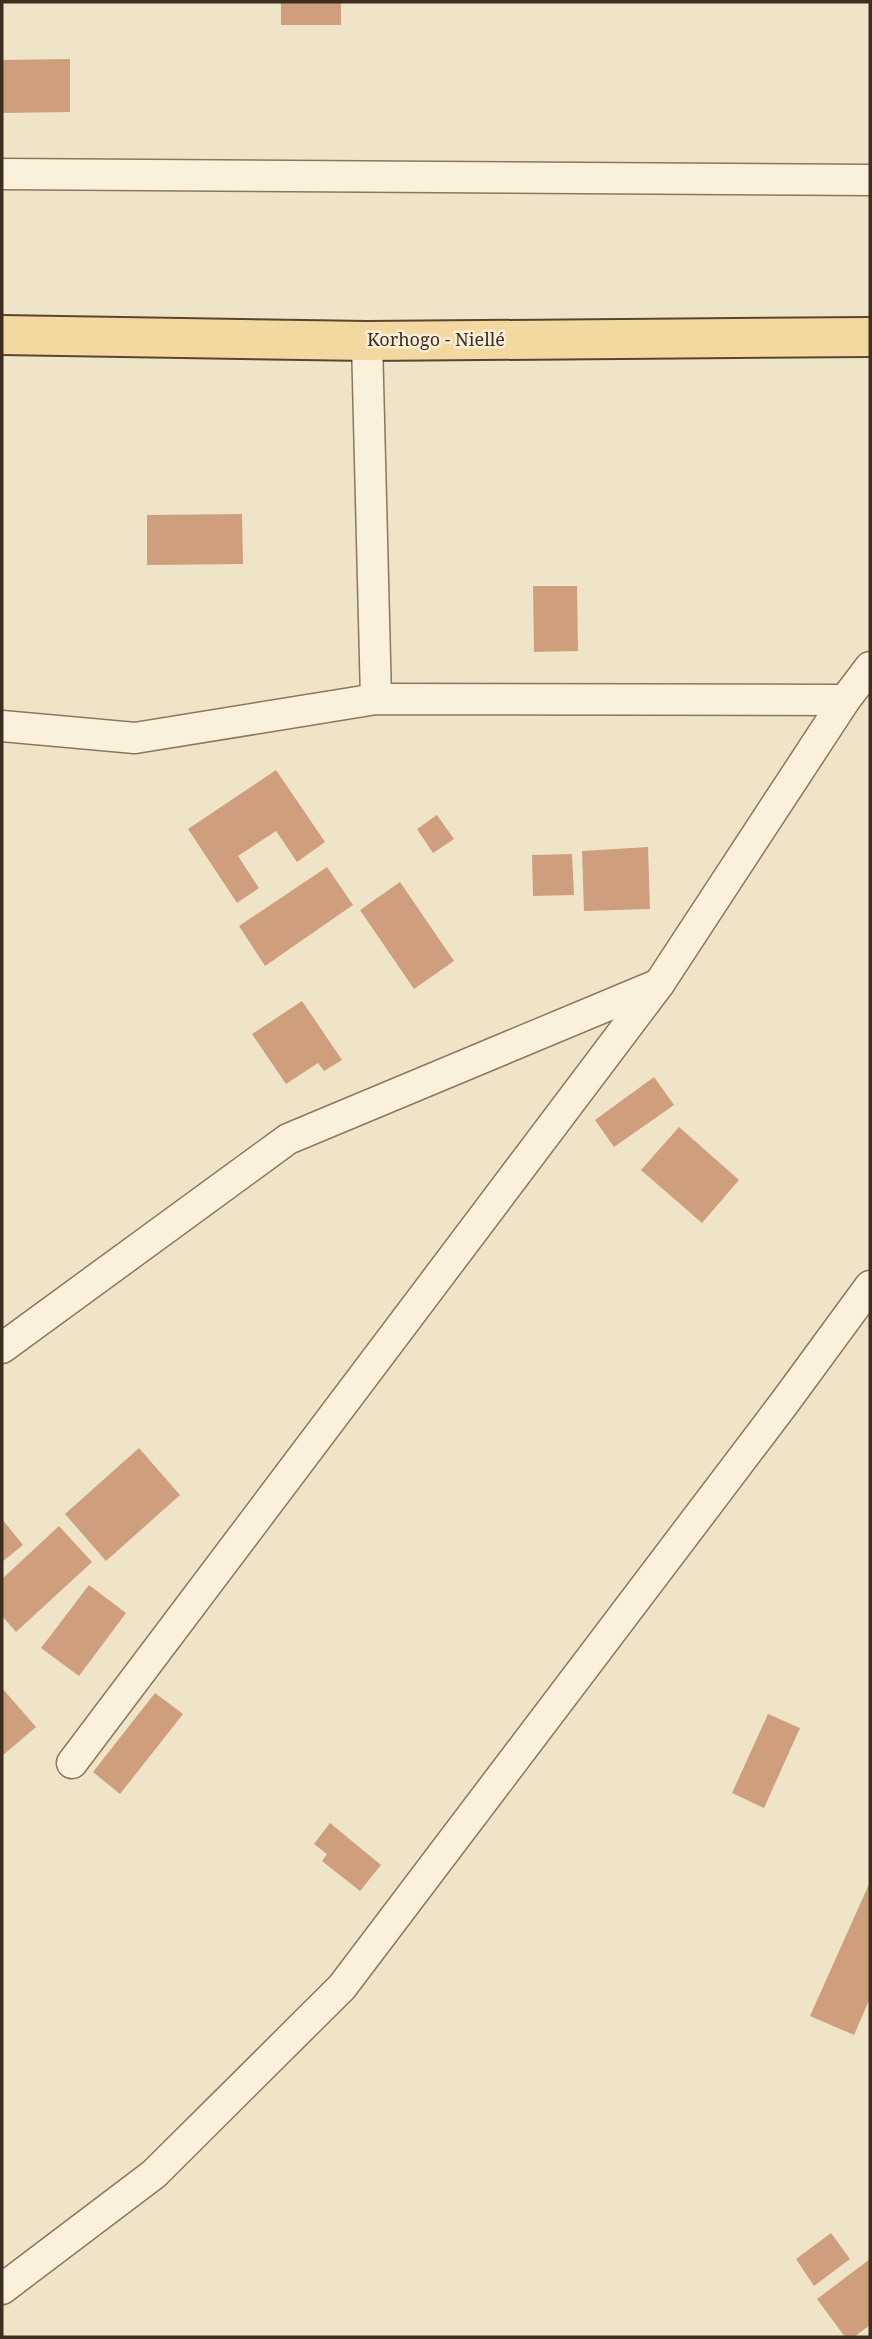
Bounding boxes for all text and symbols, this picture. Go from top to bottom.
street label: Korhogo - Niellé [367,327,505,351]

